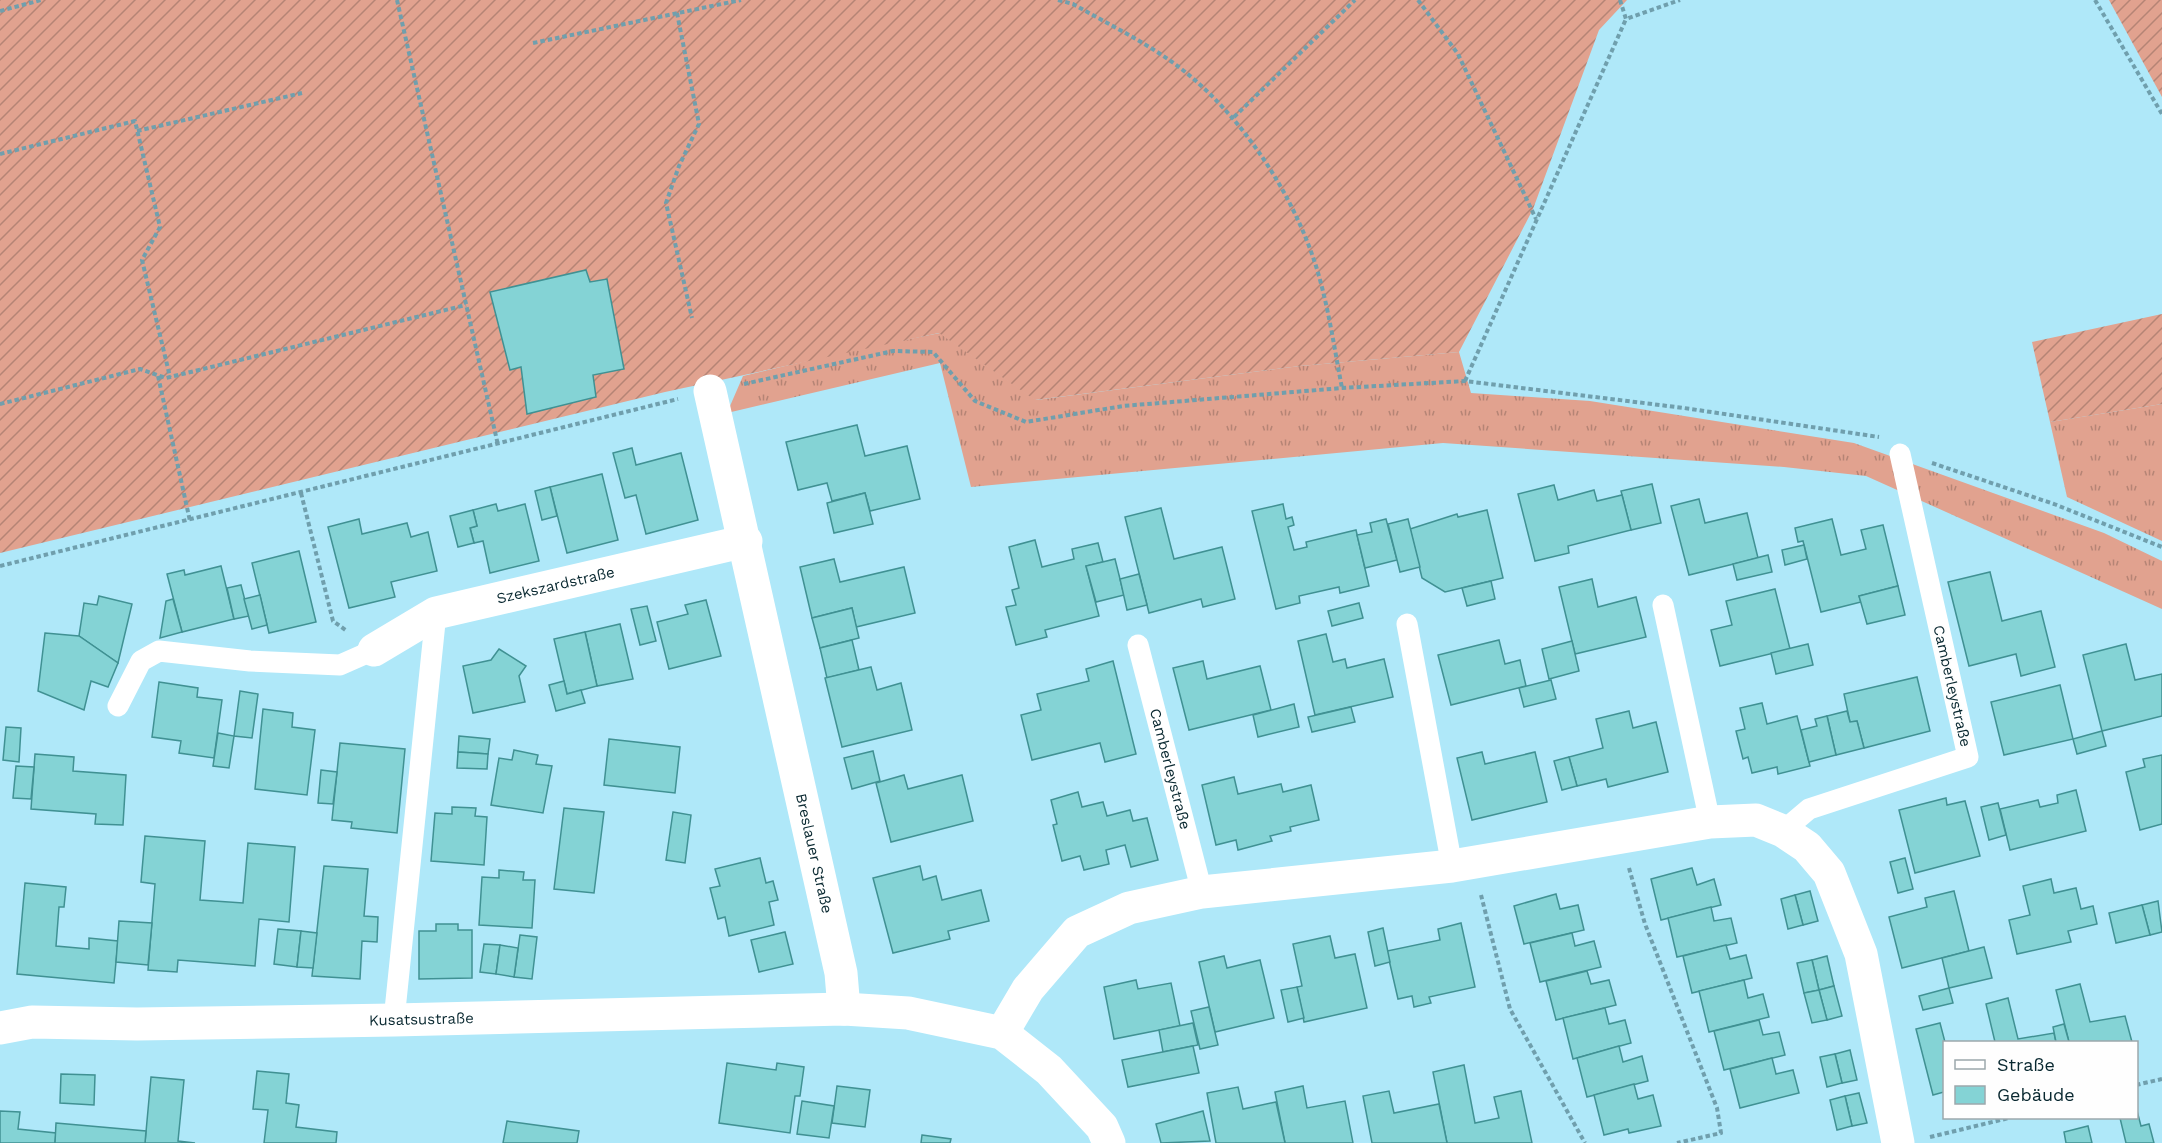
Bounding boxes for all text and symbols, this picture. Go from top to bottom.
street label: Szekszardstraße [495,563,616,608]
street label: Camberleystraße [1929,623,1975,749]
street label: Camberleystraße [1146,707,1194,831]
street label: Breslauer Straße [792,792,836,915]
street label: Kusatsustraße [369,1009,474,1029]
legend [1943,1041,2138,1119]
text: Straße [1997,1054,2055,1075]
text: Gebäude [1997,1084,2075,1105]

